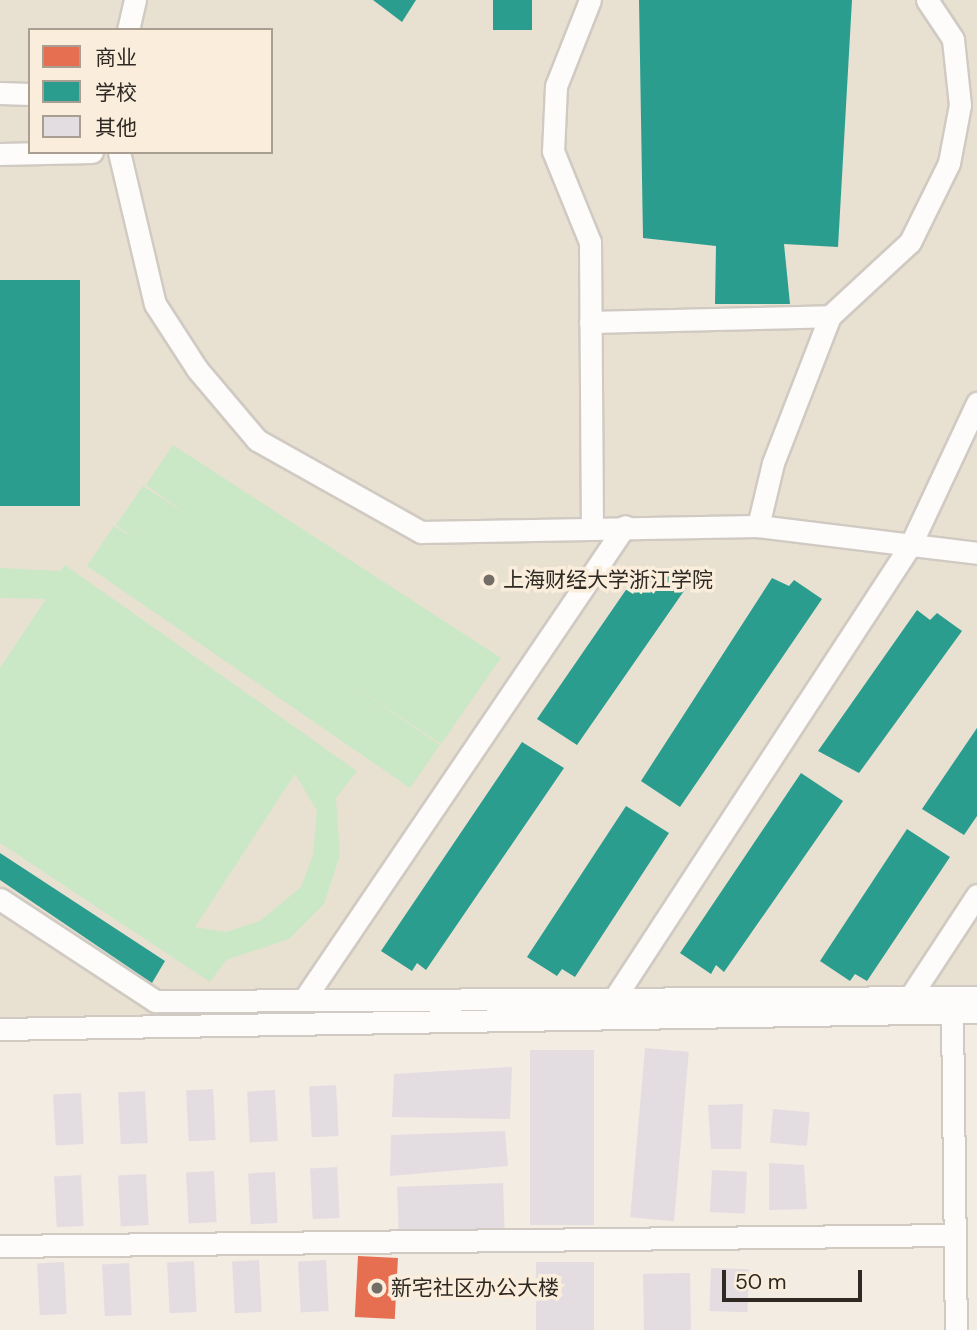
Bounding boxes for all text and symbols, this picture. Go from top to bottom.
legend [28,28,273,154]
text: 商业 [95,44,137,72]
text: 学校 [95,79,137,107]
text: 其他 [95,114,137,142]
place label: 上海财经大学浙江学院 [503,567,713,593]
marker: 上海财经大学浙江学院 [481,572,497,588]
scale bar [725,1256,865,1300]
text: 50 m [735,1268,786,1296]
place label: 新宅社区办公大楼 [391,1275,559,1301]
marker: 新宅社区办公大楼 [369,1280,385,1296]

